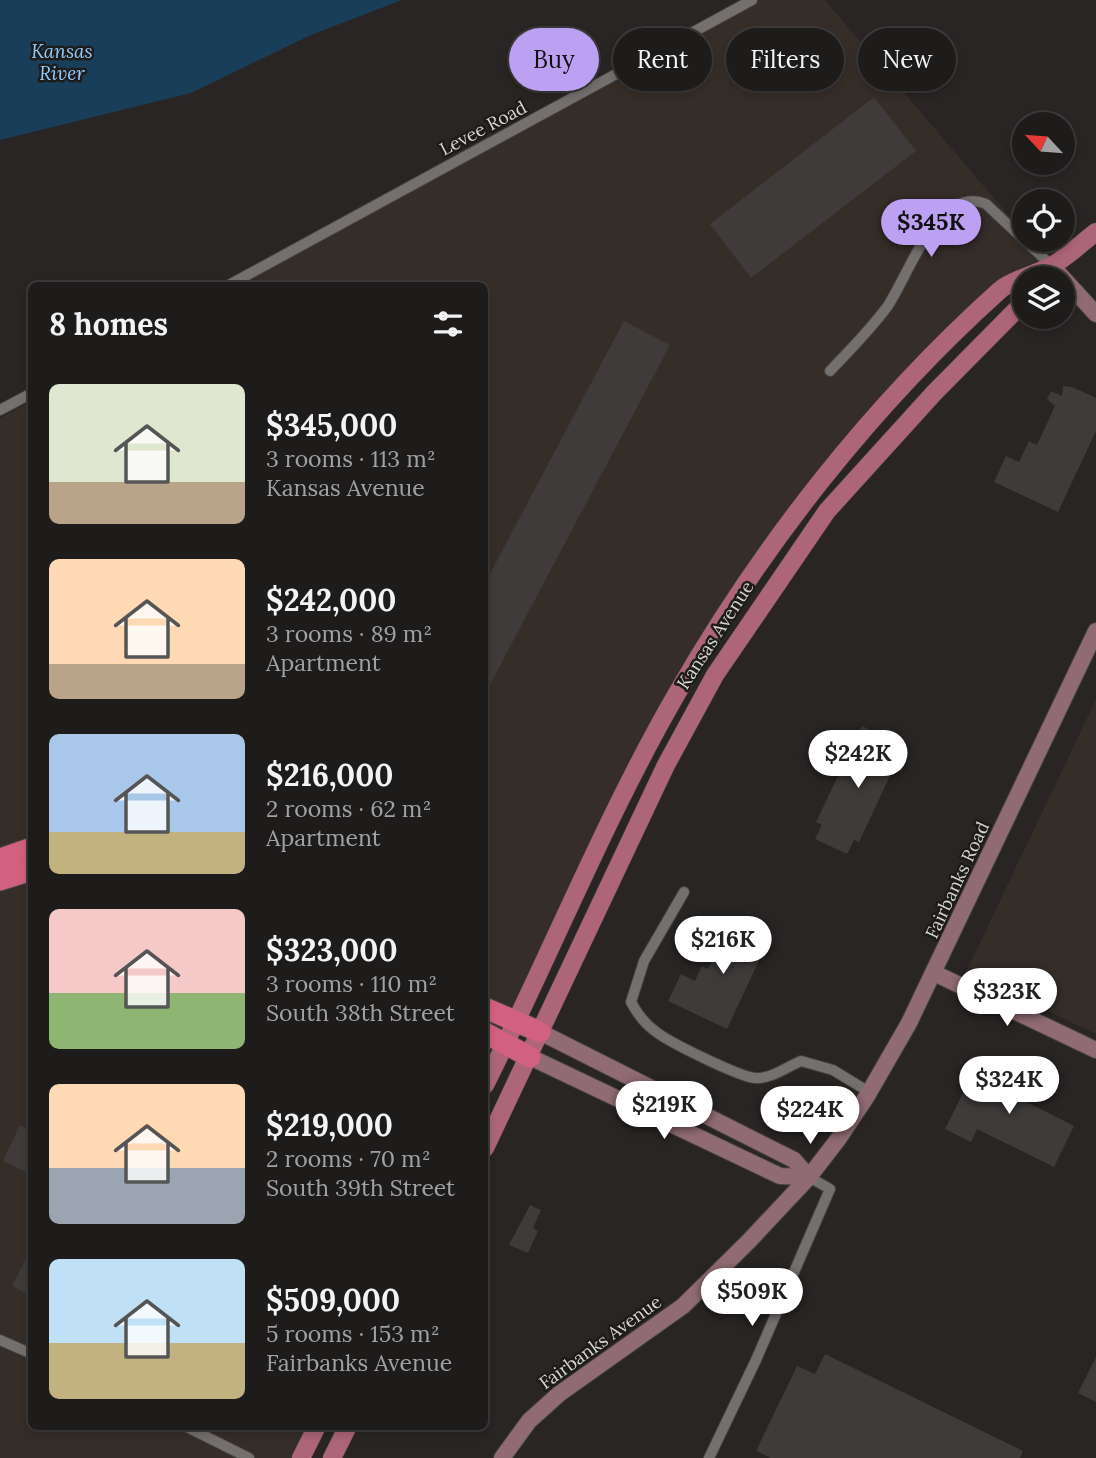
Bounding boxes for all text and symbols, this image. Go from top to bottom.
chip: Buy [509,28,599,91]
chip: Rent [613,28,712,91]
chip: Filters [726,28,844,91]
chip: New [858,28,956,91]
water label: Kansas River [31,39,93,85]
street label: Levee Road [436,95,531,160]
north arrow [1012,112,1074,175]
map controls [1012,112,1075,329]
button: locate [1012,189,1075,252]
pin: $345K [882,200,980,259]
text: $345K [897,207,965,236]
button: layers [1012,266,1075,329]
text: 8 homes [49,305,168,343]
icon: filters [429,305,467,343]
text: $345,000 [266,406,397,444]
icon: home [105,412,189,496]
text: 3 rooms · 113 m² [266,444,436,473]
text: Kansas Avenue [266,473,425,502]
street label: Kansas Avenue [672,576,759,693]
text: $242,000 [266,581,396,619]
icon: home [105,587,189,671]
text: 3 rooms · 89 m² [266,619,432,648]
text: Apartment [266,648,381,677]
pin: $242K [809,730,907,790]
text: $242K [825,738,892,767]
text: $216,000 [266,756,393,794]
icon: home [105,762,189,846]
text: 2 rooms · 62 m² [266,794,431,823]
street label: Fairbanks Road [920,818,994,942]
text: Apartment [266,823,381,852]
pin: $216K [674,916,772,976]
text: $216K [691,924,755,953]
text: $323,000 [266,931,398,969]
icon: home [105,937,189,1021]
pin: $323K [958,968,1056,1028]
text: 3 rooms · 110 m² [266,969,437,998]
text: $323K [973,976,1041,1005]
text: South 38th Street [266,998,455,1027]
pin: $324K [960,1056,1058,1116]
text: $324K [975,1064,1043,1093]
pin: $219K [615,1082,713,1141]
pin: $224K [761,1086,859,1146]
text: $219K [632,1089,696,1118]
text: $224K [777,1094,844,1123]
text: $219,000 [266,1106,393,1144]
icon: home [105,1112,189,1196]
text: 2 rooms · 70 m² [266,1144,431,1173]
text: South 39th Street [266,1173,455,1202]
pin: $509K [703,1268,801,1328]
text: $509K [717,1276,787,1305]
text: $509,000 [266,1281,400,1319]
icon: home [105,1287,189,1371]
street label: Fairbanks Avenue [534,1290,666,1394]
text: 5 rooms · 153 m² [266,1319,440,1348]
text: Fairbanks Avenue [266,1348,452,1377]

